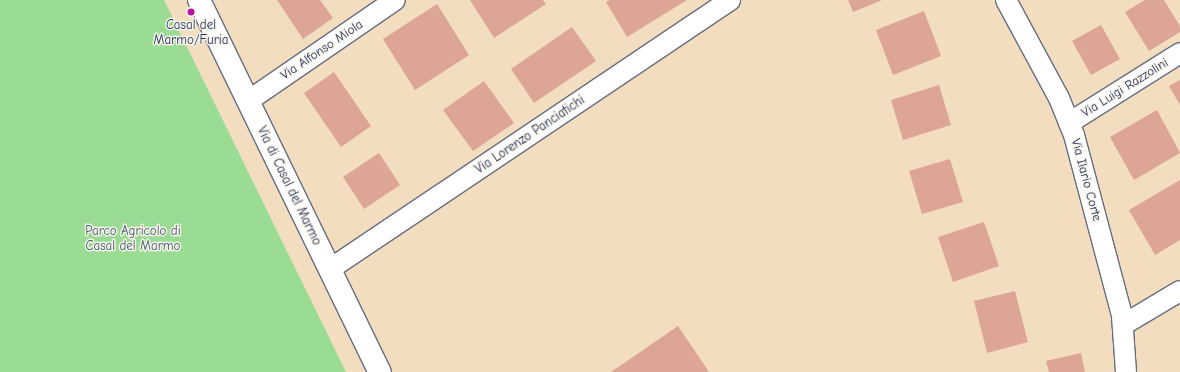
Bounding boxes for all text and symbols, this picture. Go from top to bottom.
marker: Casal del Marmo/Furia [186,7,196,17]
street label: Via Alfonso Miola [278,17,366,83]
place label: Casal del Marmo/Furia [153,18,229,49]
street label: Via Luigi Razzolini [1079,55,1171,121]
street label: Via Lorenzo Panciatichi [472,93,588,177]
street label: Via di Casal del Marmo [253,124,325,248]
street label: Via Ilario Corte [1067,137,1105,223]
park label: Parco Agricolo di Casal del Marmo [85,224,181,255]

